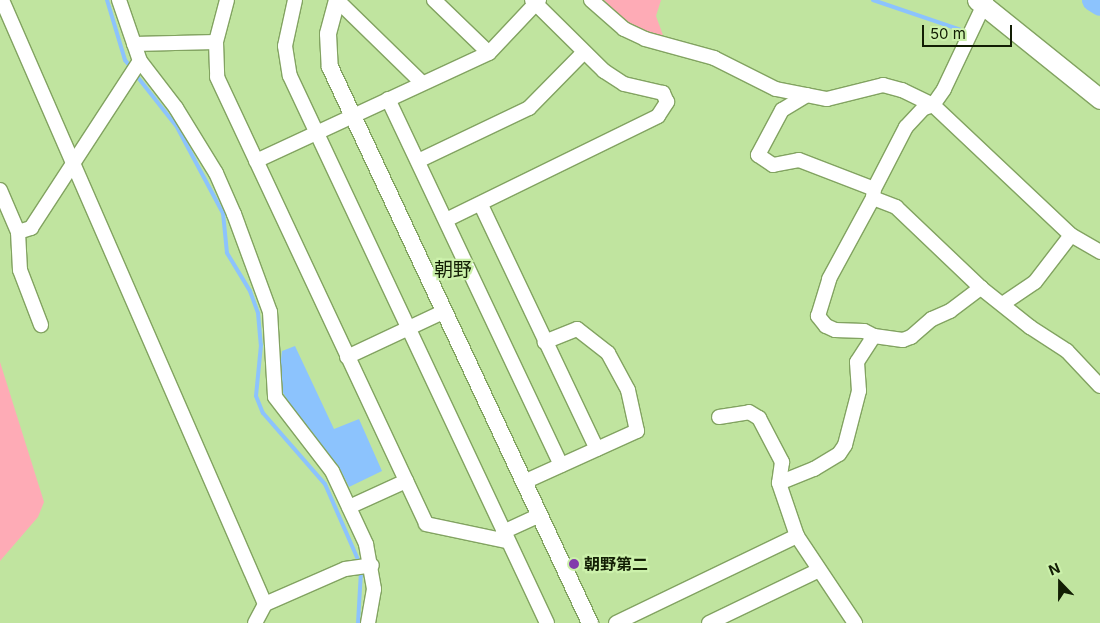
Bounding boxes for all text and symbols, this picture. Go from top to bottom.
scale bar [925,15,1015,47]
text: 50 m [930,24,966,43]
district label: 朝野 [434,259,472,281]
place label: 朝野第二 [584,554,648,574]
marker: 朝野第二 [568,558,580,570]
north arrow [1035,558,1085,608]
text: N [1046,559,1062,579]

